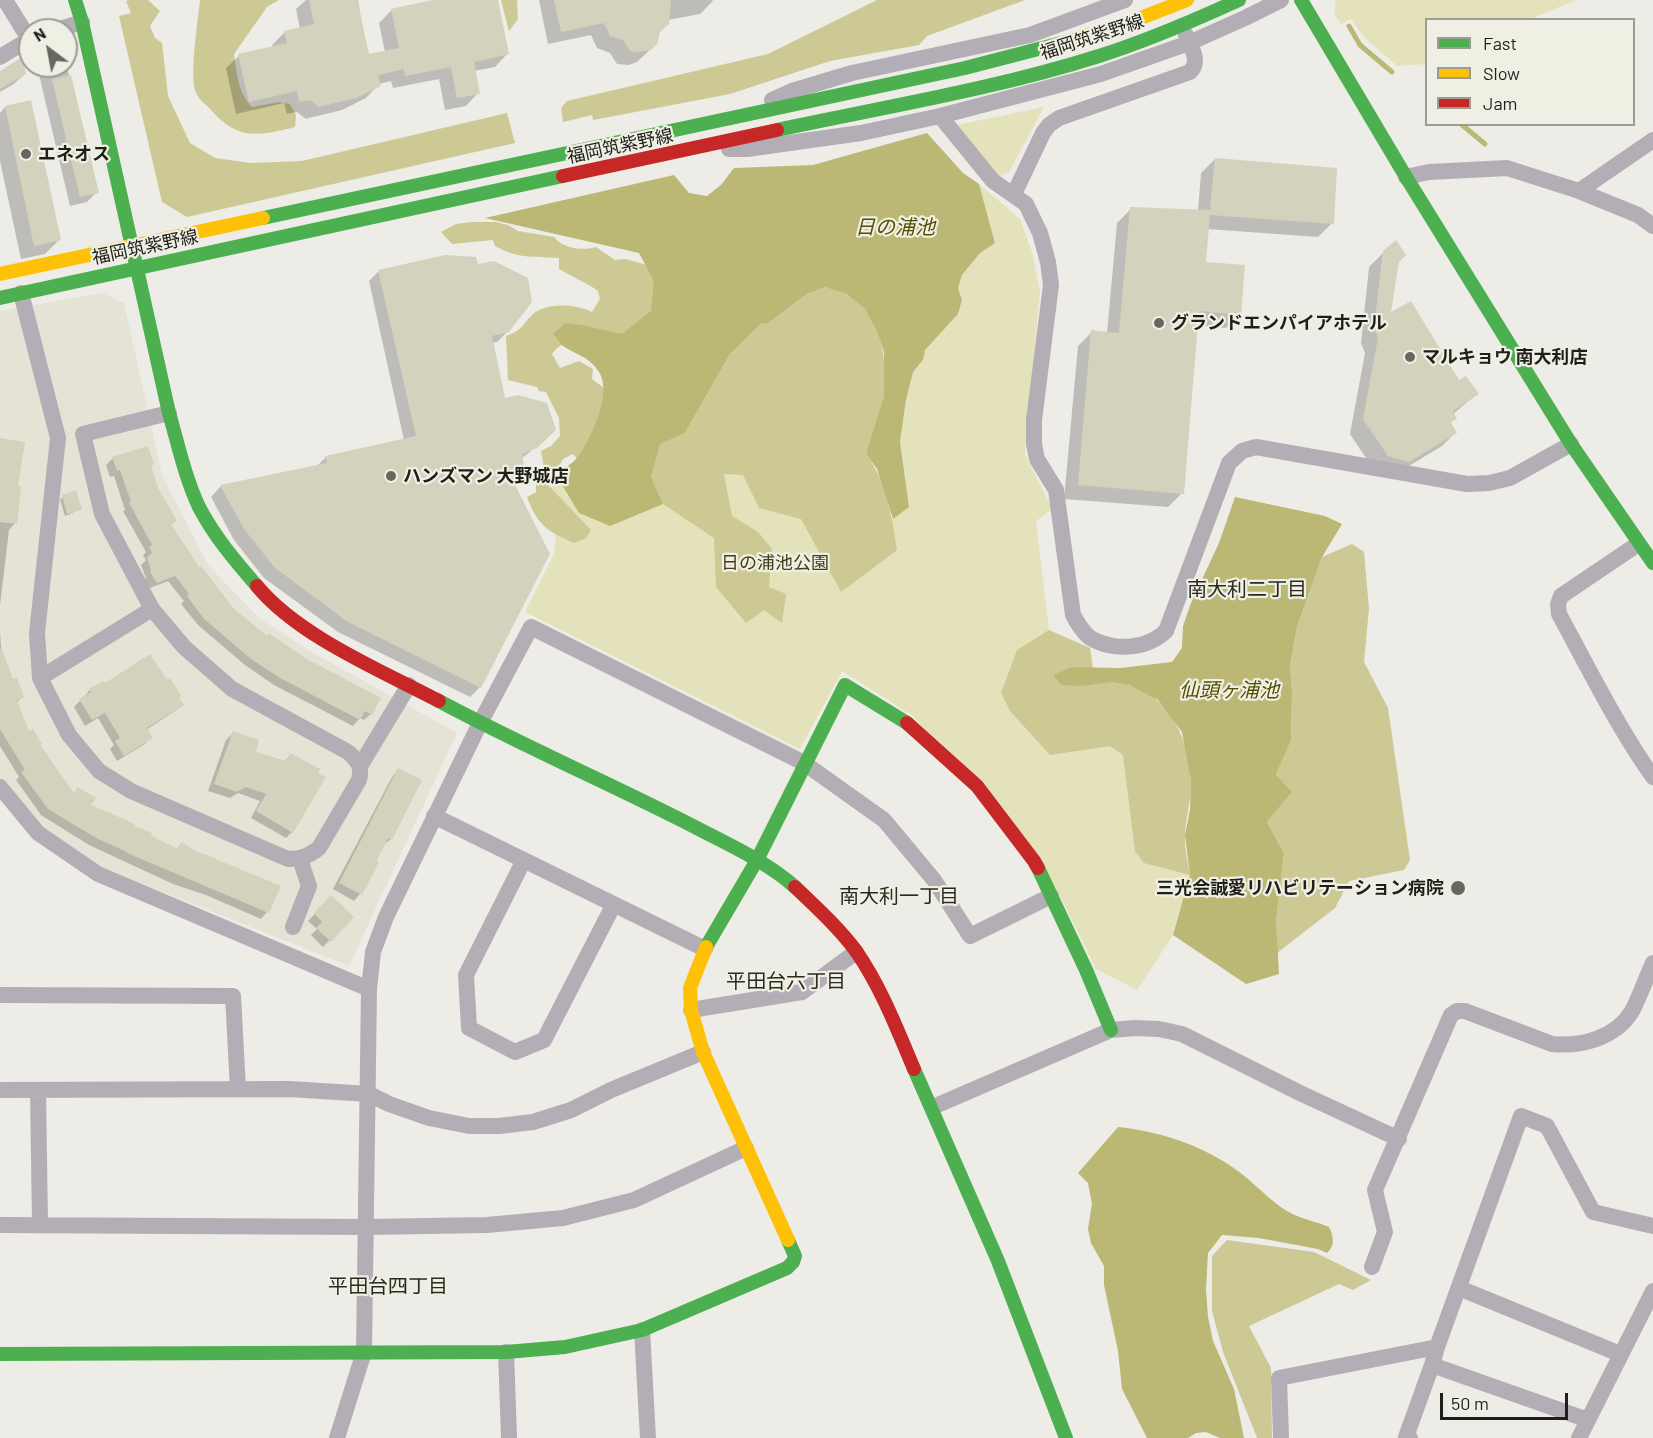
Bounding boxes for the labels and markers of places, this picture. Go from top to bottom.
place label: エネオス [38,143,110,165]
marker: エネオス [19,147,33,161]
place label: グランドエンパイアホテル [1171,312,1387,334]
marker: グランドエンパイアホテル [1152,316,1166,330]
place label: マルキョウ 南大利店 [1422,346,1588,368]
marker: マルキョウ 南大利店 [1403,350,1417,364]
place label: ハンズマン 大野城店 [403,465,569,487]
marker: ハンズマン 大野城店 [384,469,398,483]
place label: 三光会誠愛リハビリテーション病院 [1156,877,1444,899]
marker: 三光会誠愛リハビリテーション病院 [1449,879,1467,897]

